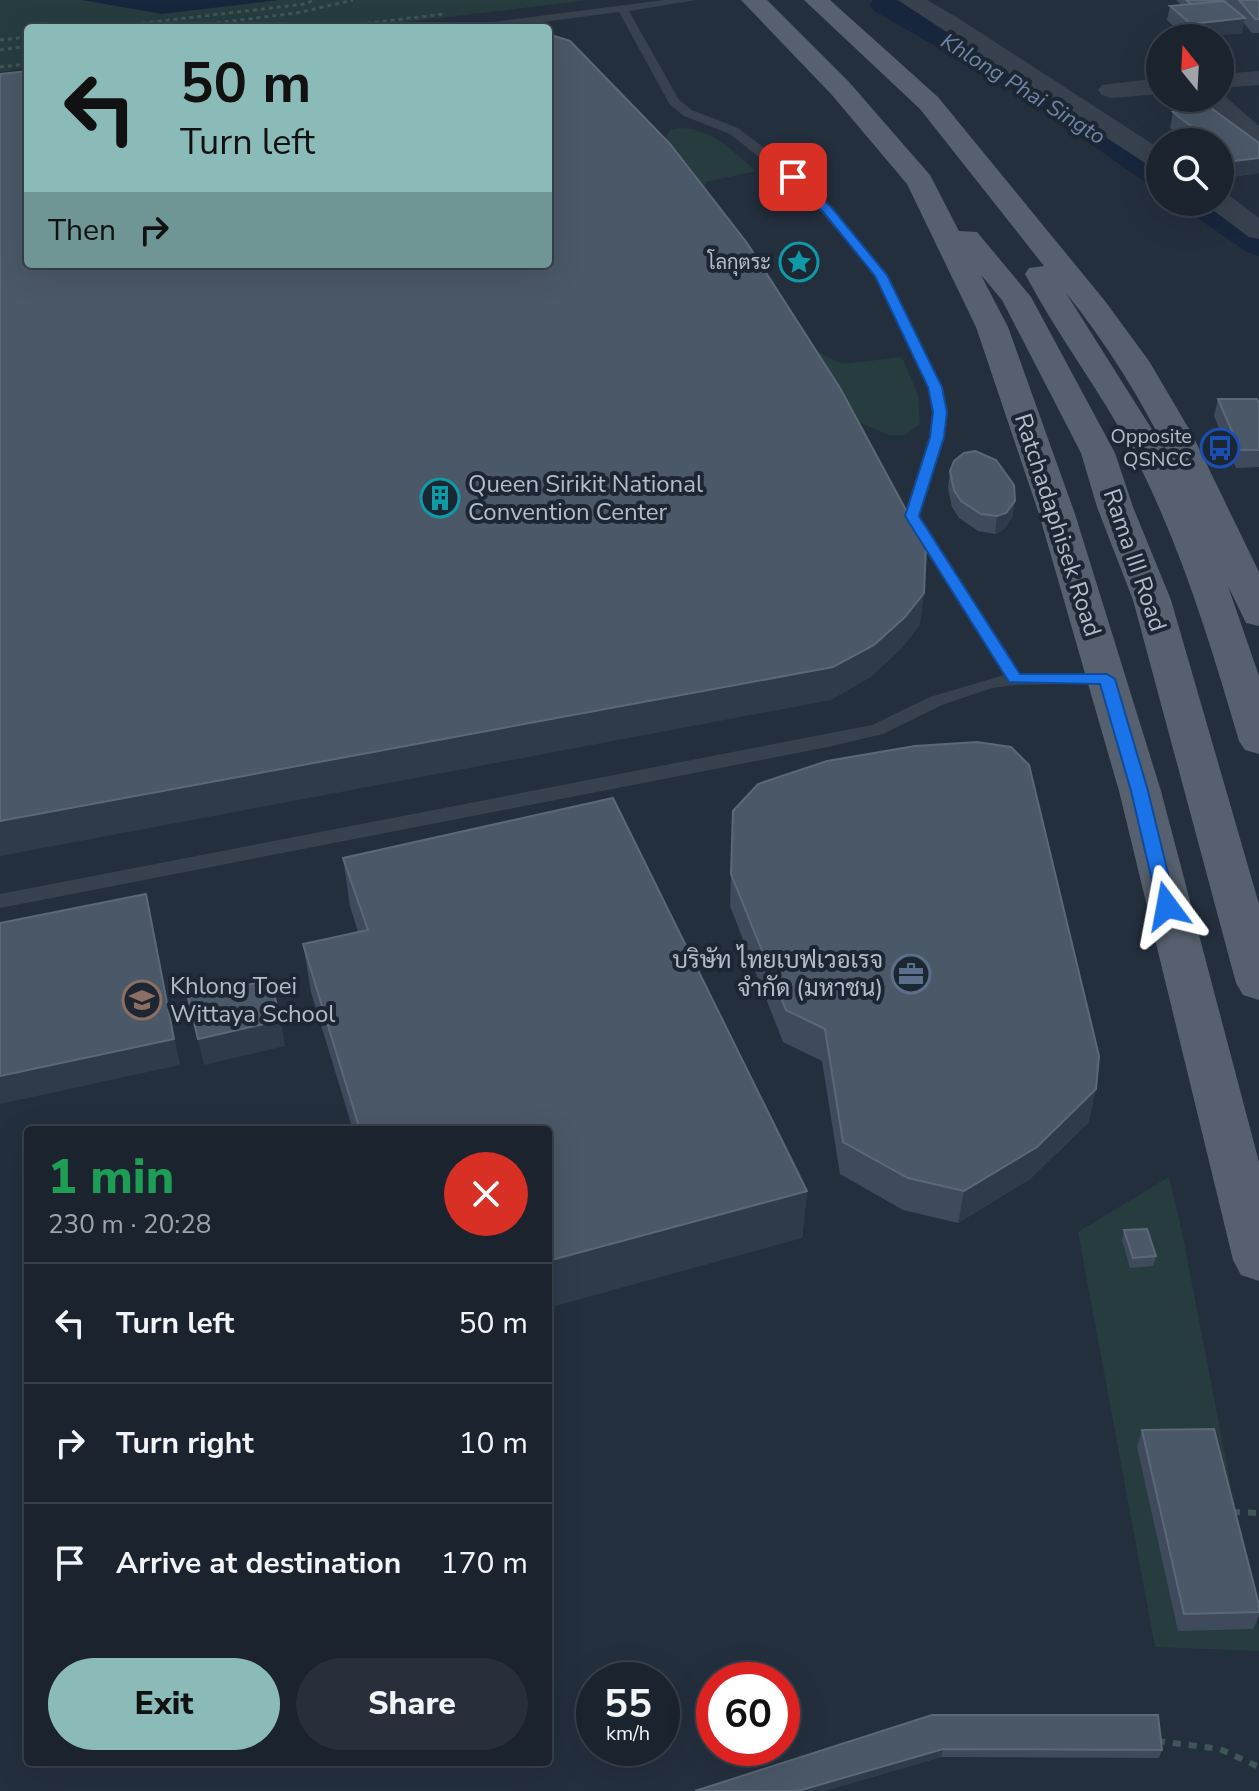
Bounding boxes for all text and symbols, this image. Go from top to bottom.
north arrow [1146,24,1234,112]
map controls [1146,24,1234,216]
water label: Khlong Phai Singto [935,26,1111,152]
text: 50 m [180,45,311,122]
icon: left [48,56,152,160]
text: Turn left [180,118,315,167]
button: search [1146,128,1234,216]
pin [759,143,827,211]
icon: arrive [771,155,815,199]
icon: right [132,208,176,252]
text: Then [48,210,116,251]
place icon: โลกุตระ [778,241,820,283]
place label: โลกุตระ [707,249,771,276]
street label: Ratchadaphisek Road [1007,409,1109,641]
place label: Opposite QSNCC [1110,423,1192,473]
bus stop icon: Opposite QSNCC [1199,427,1241,469]
place label: Queen Sirikit National Convention Center [468,468,703,528]
building icon: Queen Sirikit National Convention Center [419,477,461,519]
street label: Rama III Road [1096,485,1174,635]
position arrow [1125,864,1209,948]
place label: บริษัท ไทยเบฟเวอเรจ จำกัด (มหาชน) [672,944,883,1004]
office icon: บริษัท ไทยเบฟเวอเรจ จำกัด (มหาชน) [890,953,932,995]
place label: Khlong Toei Wittaya School [170,970,335,1030]
school or university icon: Khlong Toei Wittaya School [121,979,163,1021]
text: 1 min [48,1144,174,1210]
button: close [444,1152,528,1236]
text: 230 m · 20:28 [48,1207,211,1242]
icon: left [48,1301,92,1345]
text: Turn left [116,1303,234,1344]
text: 50 m [459,1303,528,1344]
icon: right [48,1421,92,1465]
text: Turn right [116,1423,254,1464]
text: 10 m [459,1423,528,1464]
icon: arrive [48,1541,92,1585]
text: Arrive at destination [116,1543,401,1584]
text: 170 m [441,1543,528,1584]
button: Exit [48,1658,280,1750]
button: Share [296,1658,528,1750]
speed limit sign: 60 [696,1662,800,1766]
text: 55 [604,1677,652,1731]
text: km/h [606,1720,650,1747]

